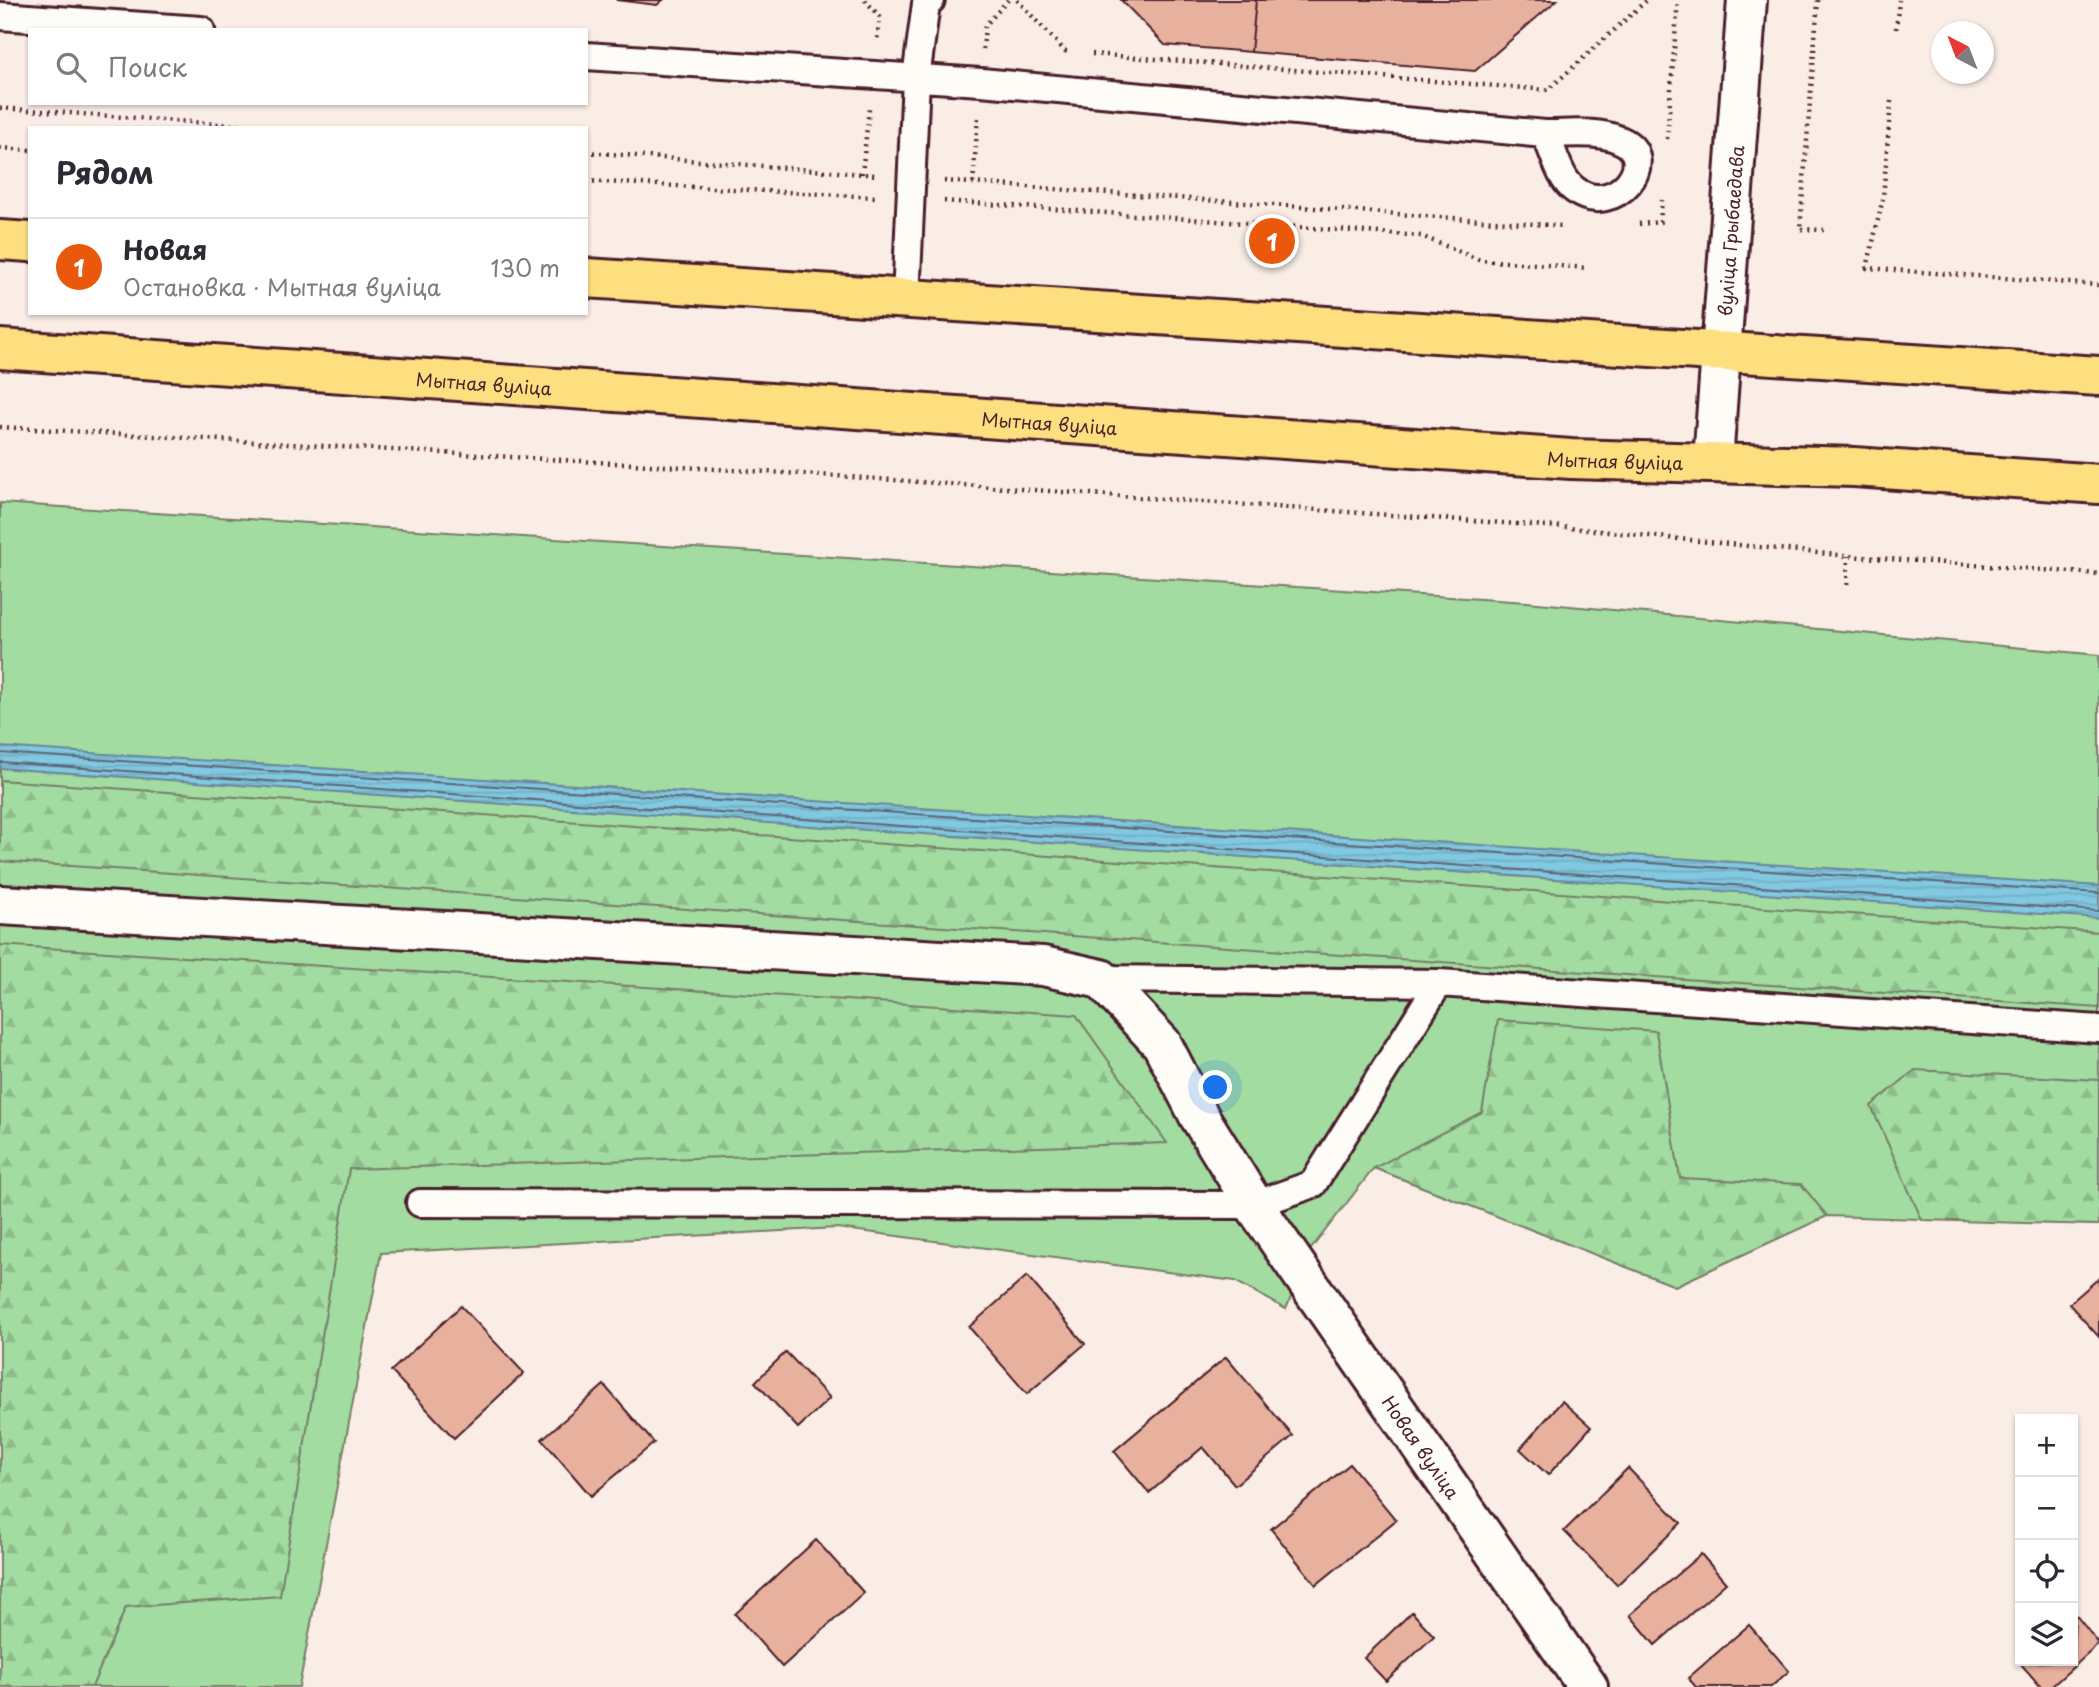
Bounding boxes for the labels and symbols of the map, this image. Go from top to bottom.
north arrow [1931,21,1994,84]
street label: вуліца Грыбаедава [1710,144,1750,317]
pin: 1 [1249,215,1295,267]
street label: Мытная вуліца [415,365,553,401]
street label: Мытная вуліца [981,404,1118,441]
street label: Мытная вуліца [1546,444,1684,476]
your location [1198,1070,1232,1104]
street label: Новая вуліца [1376,1390,1467,1504]

